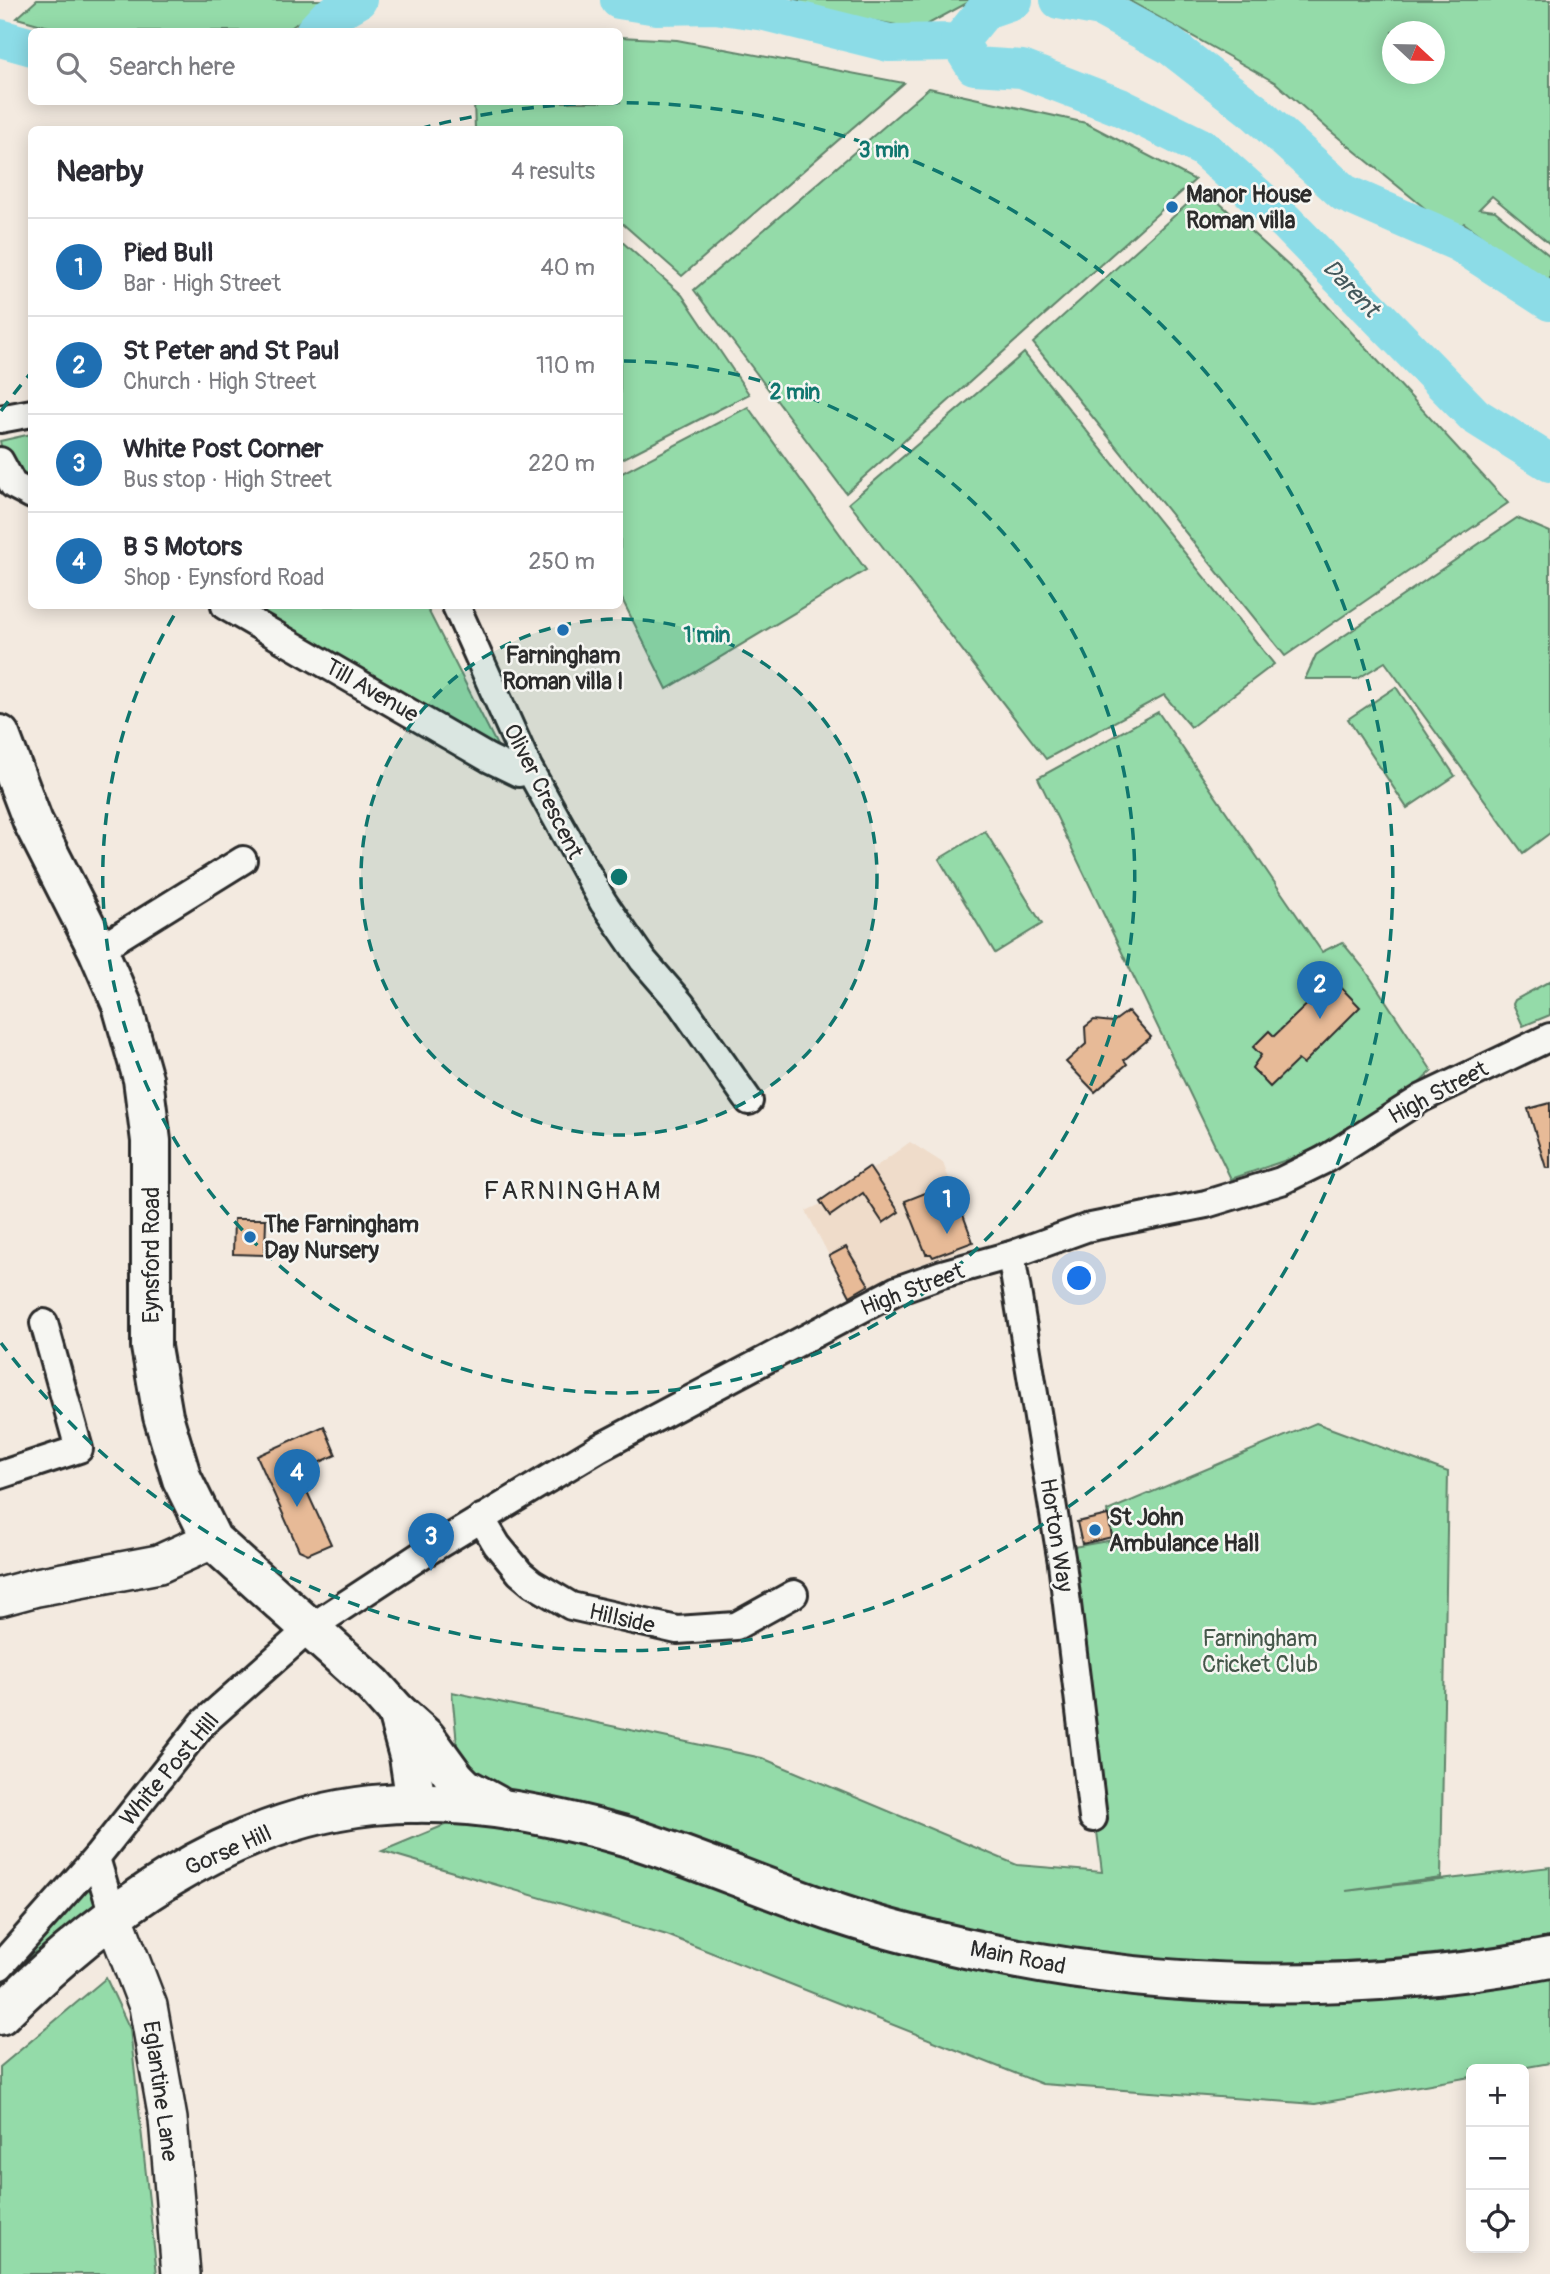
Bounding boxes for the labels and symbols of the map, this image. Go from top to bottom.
north arrow [1382,21,1445,84]
text: 3 min [859,137,909,164]
place label: Manor House Roman villa [1186,180,1312,235]
marker: Manor House Roman villa [1164,199,1180,215]
water label: Darent [1316,254,1387,325]
text: 2 min [770,379,820,406]
marker: Farningham Roman villa I [555,622,571,638]
text: 1 min [684,622,731,649]
place label: Farningham Roman villa I [503,641,623,696]
street label: Till Avenue [320,652,424,729]
street label: Oliver Crescent [497,719,590,864]
centre of rings [607,865,631,889]
pin: 2 [1297,961,1343,1019]
street label: High Street [1383,1054,1494,1131]
district label: FARNINGHAM [484,1175,662,1207]
pin: 1 [924,1176,970,1234]
street label: Eynsford Road [137,1187,166,1323]
place label: The Farningham Day Nursery [263,1210,419,1265]
marker: The Farningham Day Nursery [242,1229,258,1245]
street label: High Street [856,1256,969,1322]
your location [1062,1261,1096,1295]
pin: 4 [274,1449,320,1507]
street label: Horton Way [1033,1476,1080,1594]
place label: St John Ambulance Hall [1109,1503,1259,1558]
pin: 3 [408,1513,454,1571]
marker: St John Ambulance Hall [1087,1522,1103,1538]
street label: Hillside [586,1597,658,1640]
park label: Farningham Cricket Club [1202,1624,1318,1679]
street label: White Post Hill [113,1707,225,1832]
street label: Gorse Hill [180,1818,276,1882]
street label: Main Road [968,1934,1068,1981]
street label: Eglantine Lane [136,2019,185,2164]

